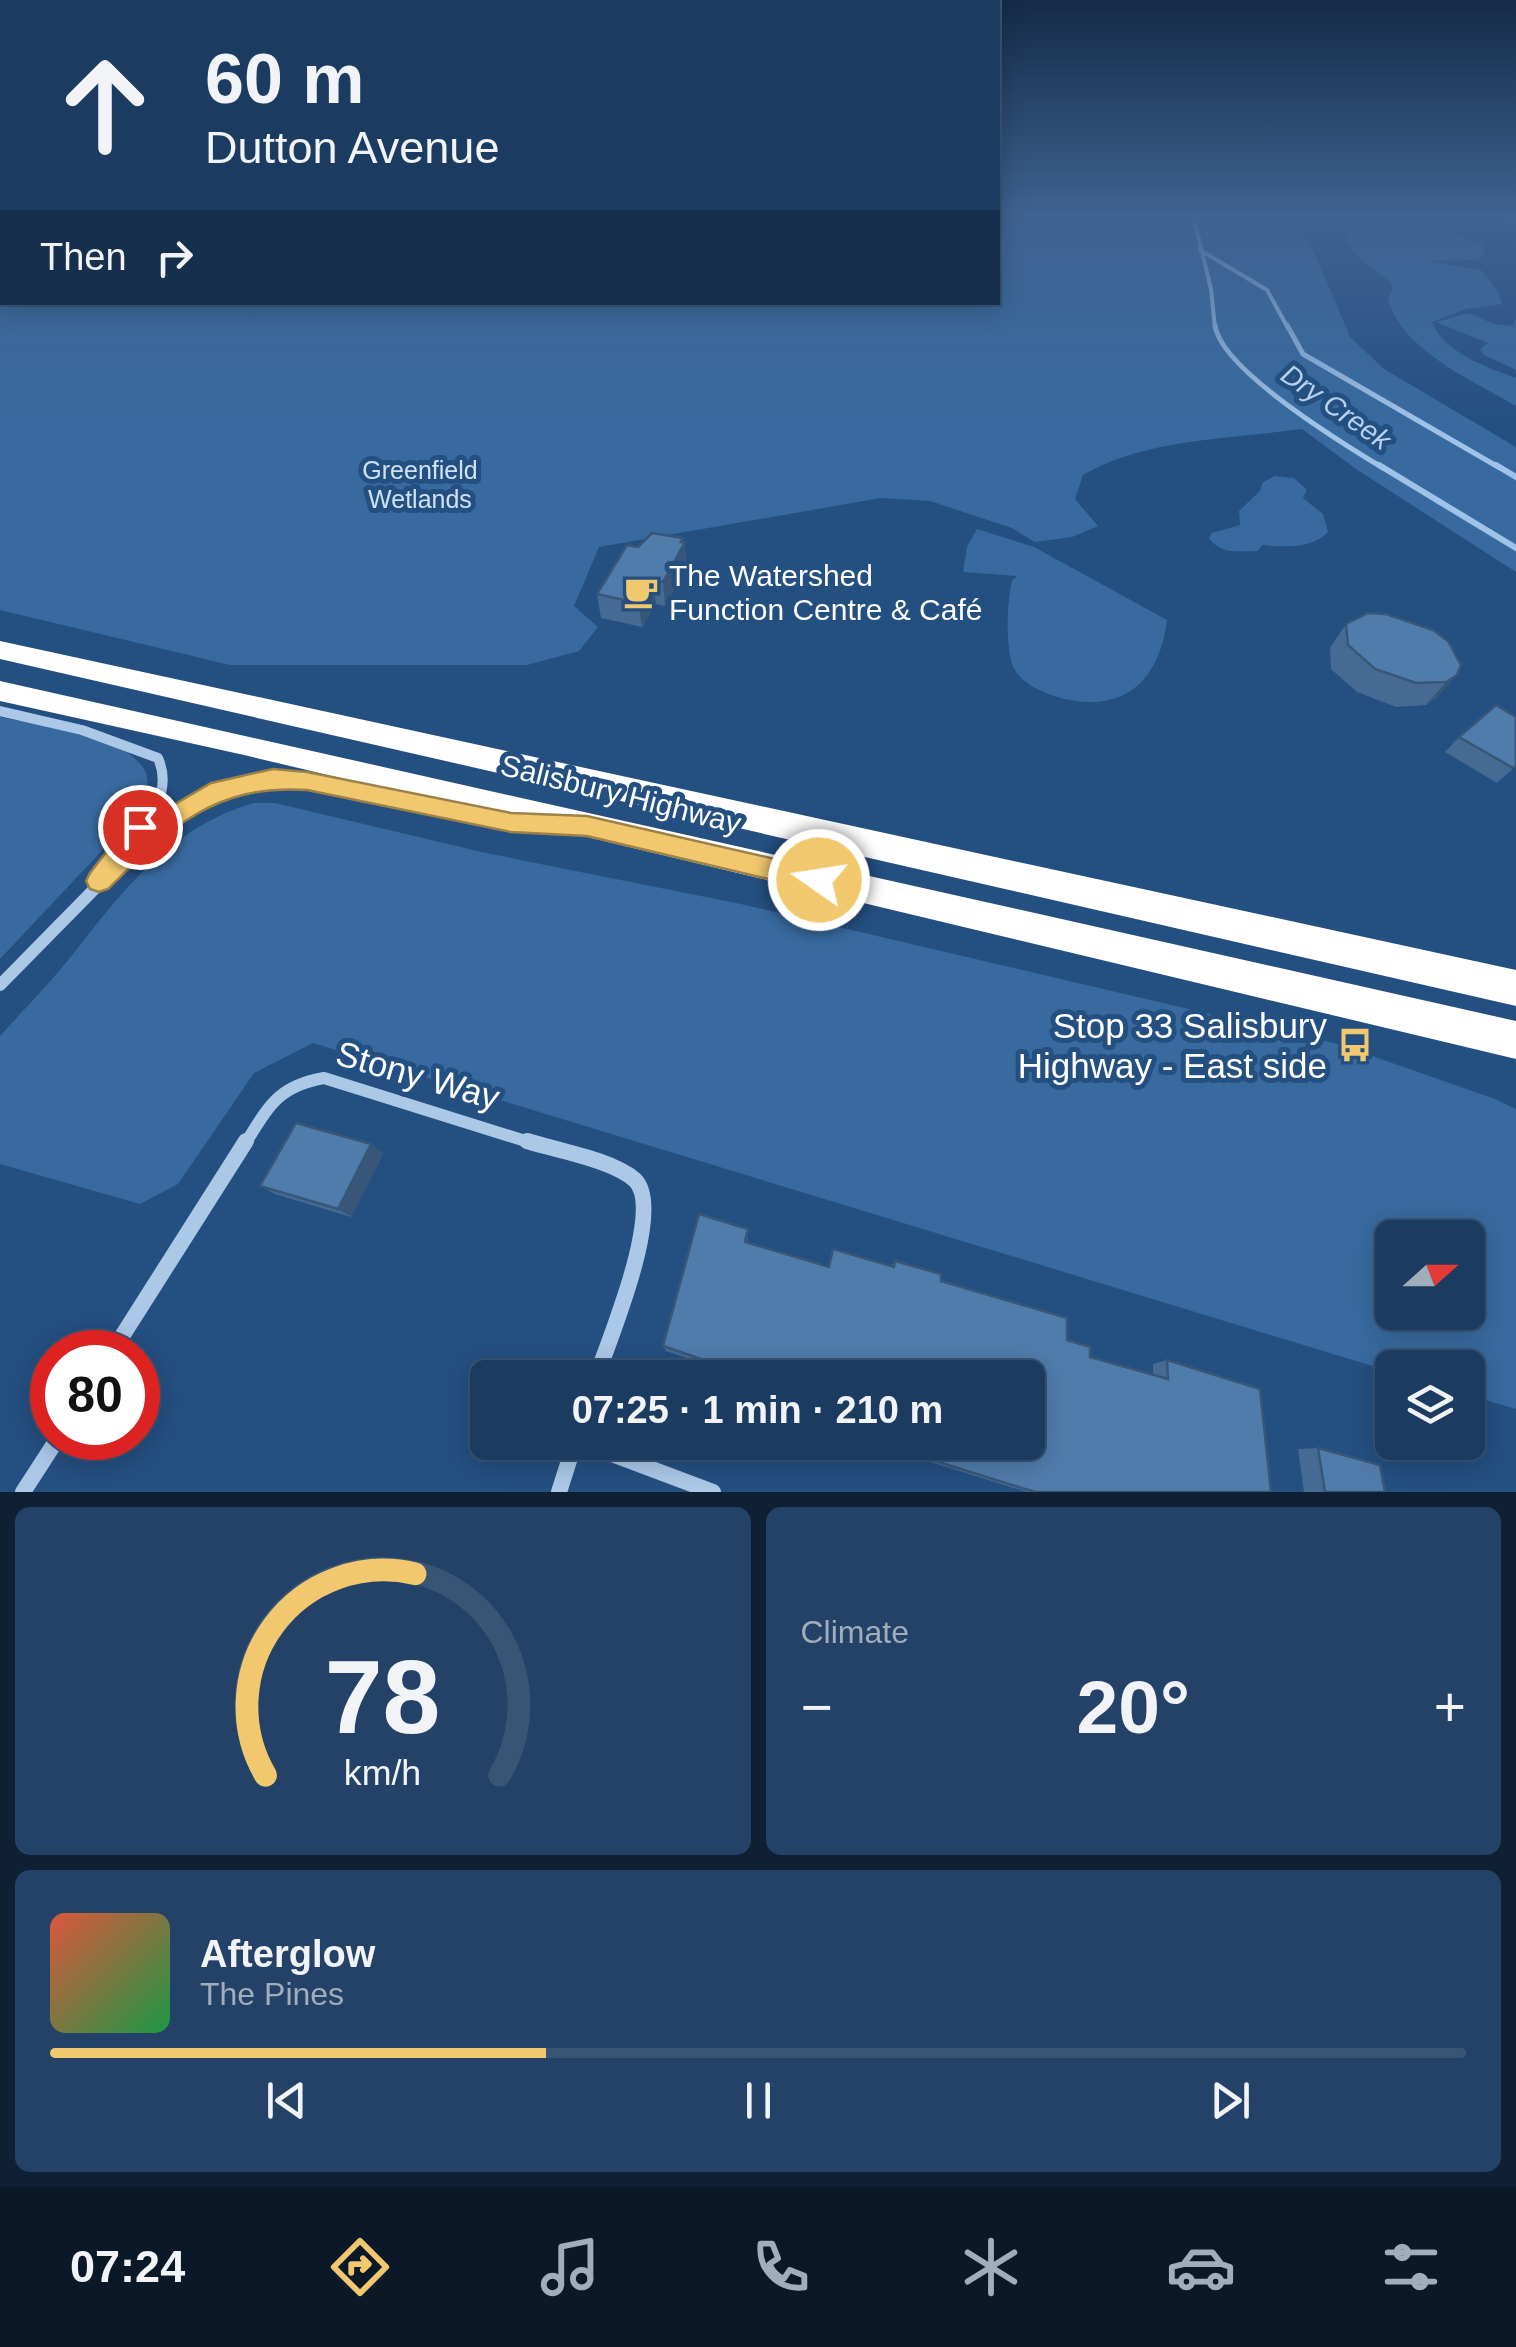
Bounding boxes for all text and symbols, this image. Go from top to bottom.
icon: ahead [40,40,170,170]
text: 60 m [205,40,365,118]
text: Dutton Avenue [205,122,499,173]
icon: right [147,230,202,285]
text: Then [40,236,127,278]
water label: Dry Creek [1275,358,1398,457]
park label: Greenfield Wetlands [362,456,478,513]
place label: The Watershed Function Centre & Café [669,559,983,626]
cafe icon: The Watershed Function Centre & Café [622,573,660,611]
street label: Salisbury Highway [497,748,745,840]
pin [98,785,183,870]
icon: arrive [113,800,168,855]
position arrow [767,828,871,932]
place label: Stop 33 Salisbury Highway - East side [1018,1006,1327,1085]
bus stop icon: Stop 33 Salisbury Highway - East side [1336,1026,1374,1064]
street label: Stony Way [332,1033,505,1117]
north arrow [1375,1220,1485,1330]
map controls [1375,1220,1485,1460]
speed limit sign: 80 [30,1330,160,1460]
button: layers [1375,1350,1485,1460]
text: 07:25 · 1 min · 210 m [572,1389,943,1431]
text: Climate [801,1614,909,1650]
text: 78 [325,1639,441,1755]
text: 20° [1077,1665,1190,1749]
text: − [801,1676,833,1738]
text: + [1434,1676,1466,1738]
text: km/h [344,1753,421,1793]
text: Afterglow [200,1933,375,1975]
text: The Pines [200,1976,344,2012]
icon: previous [259,2073,314,2128]
icon: pause [731,2073,786,2128]
icon: next [1203,2073,1258,2128]
icon: directions [325,2232,395,2302]
icon: music [535,2232,605,2302]
icon: phone [746,2232,816,2302]
icon: climate [956,2232,1026,2302]
icon: car [1166,2232,1236,2302]
icon: filters [1376,2232,1446,2302]
text: 07:24 [70,2241,185,2292]

